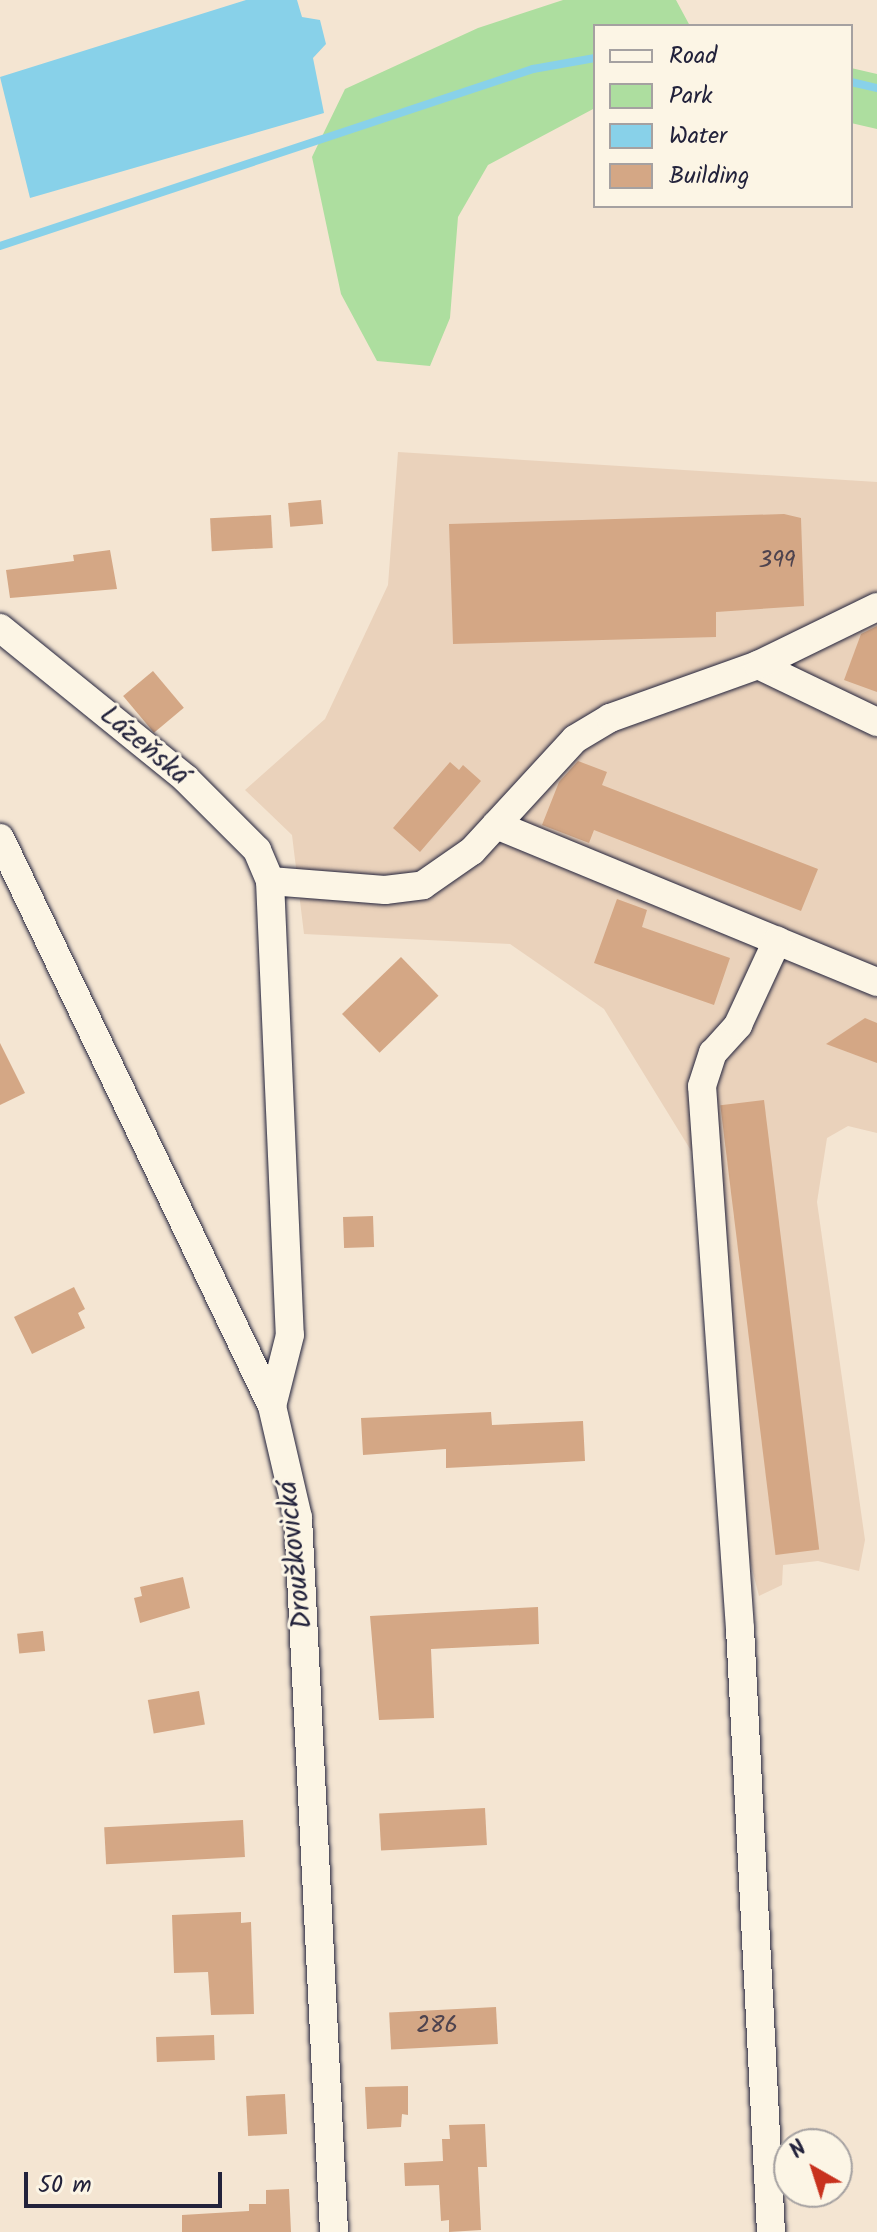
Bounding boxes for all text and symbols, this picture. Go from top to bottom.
legend [593,24,853,208]
text: Road [669,37,717,76]
text: Park [669,77,713,116]
text: Water [669,117,727,156]
text: Building [669,157,749,196]
house number: 399 [758,547,796,575]
street label: Lázeňská [92,699,196,793]
street label: Droužkovická [272,1479,320,1631]
house number: 286 [416,2012,458,2040]
north arrow [773,2128,853,2208]
text: N [782,2133,815,2168]
scale bar [28,2156,226,2206]
text: 50 m [38,2166,92,2205]

